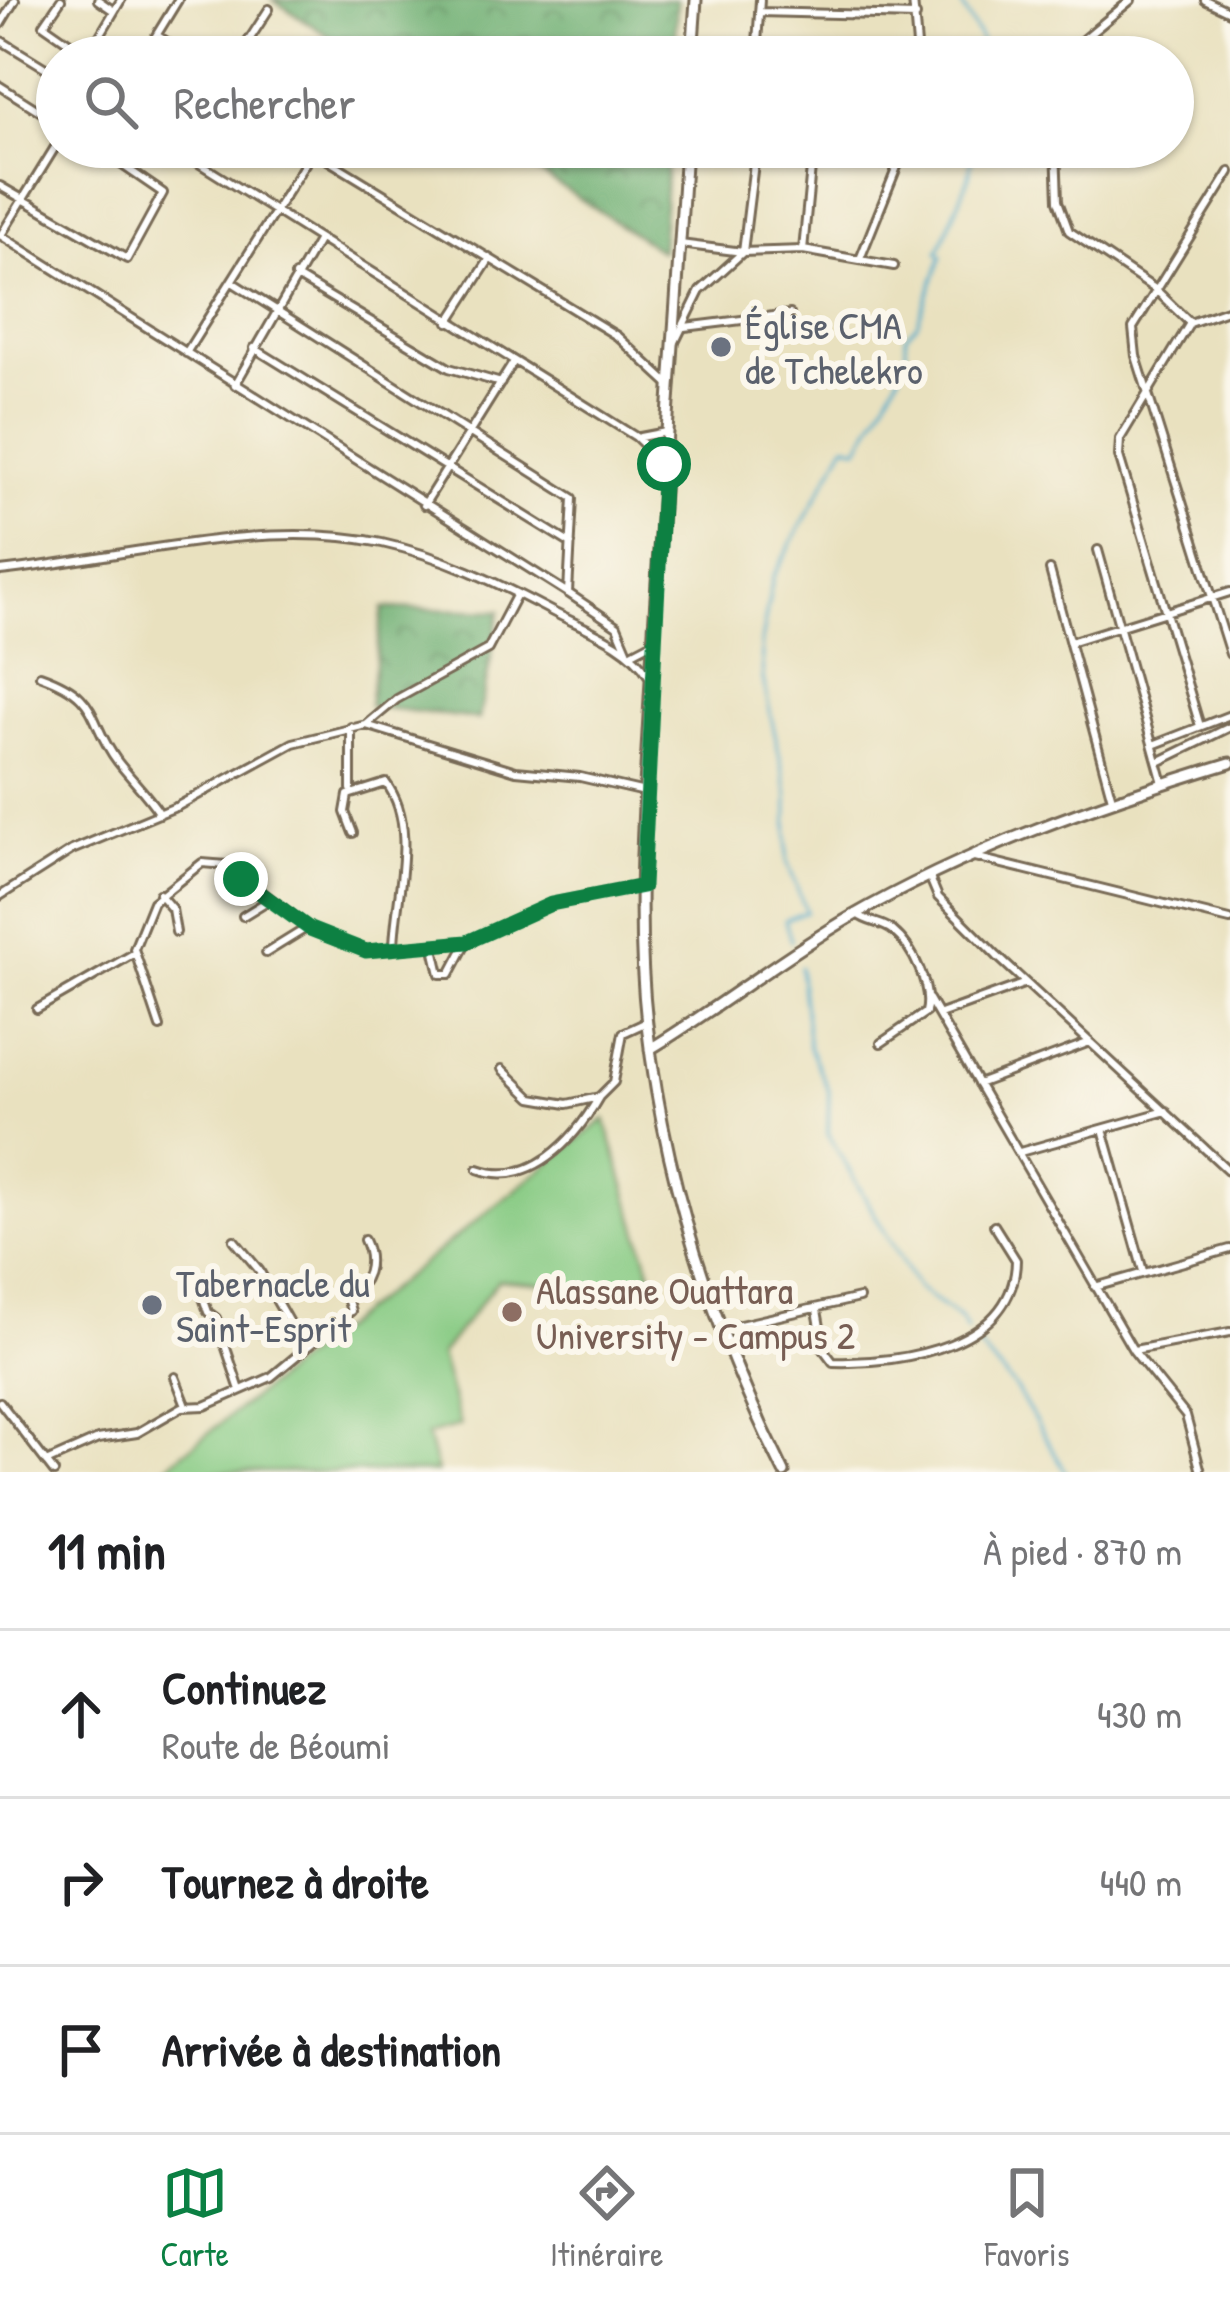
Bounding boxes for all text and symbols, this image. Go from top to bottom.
search box [36,36,1194,168]
icon: search [78,69,144,135]
text: Rechercher [174,72,356,133]
place label: Église CMA de Tchelekro [745,298,923,396]
marker: Église CMA de Tchelekro [708,334,734,360]
route start [637,437,691,491]
route end [214,852,268,906]
place label: Tabernacle du Saint-Esprit [176,1256,370,1354]
place label: Alassane Ouattara University - Campus 2 [536,1263,855,1361]
marker: Tabernacle du Saint-Esprit [139,1292,165,1318]
marker: Alassane Ouattara University - Campus 2 [499,1299,525,1325]
text: 11 min [48,1516,166,1585]
text: À pied · 870 m [983,1524,1182,1577]
text: Continuez [162,1657,326,1718]
icon: ahead [48,1681,114,1747]
text: 430 m [1097,1687,1182,1740]
text: Route de Béoumi [162,1718,391,1771]
icon: right [48,1849,114,1915]
text: Tournez à droite [162,1851,429,1912]
text: 440 m [1100,1855,1182,1908]
icon: arrive [48,2017,114,2083]
text: Arrivée à destination [162,2019,501,2080]
tab: Carte [161,2160,229,2276]
tab: Itinéraire [550,2160,663,2276]
tab: Favoris [985,2160,1069,2276]

